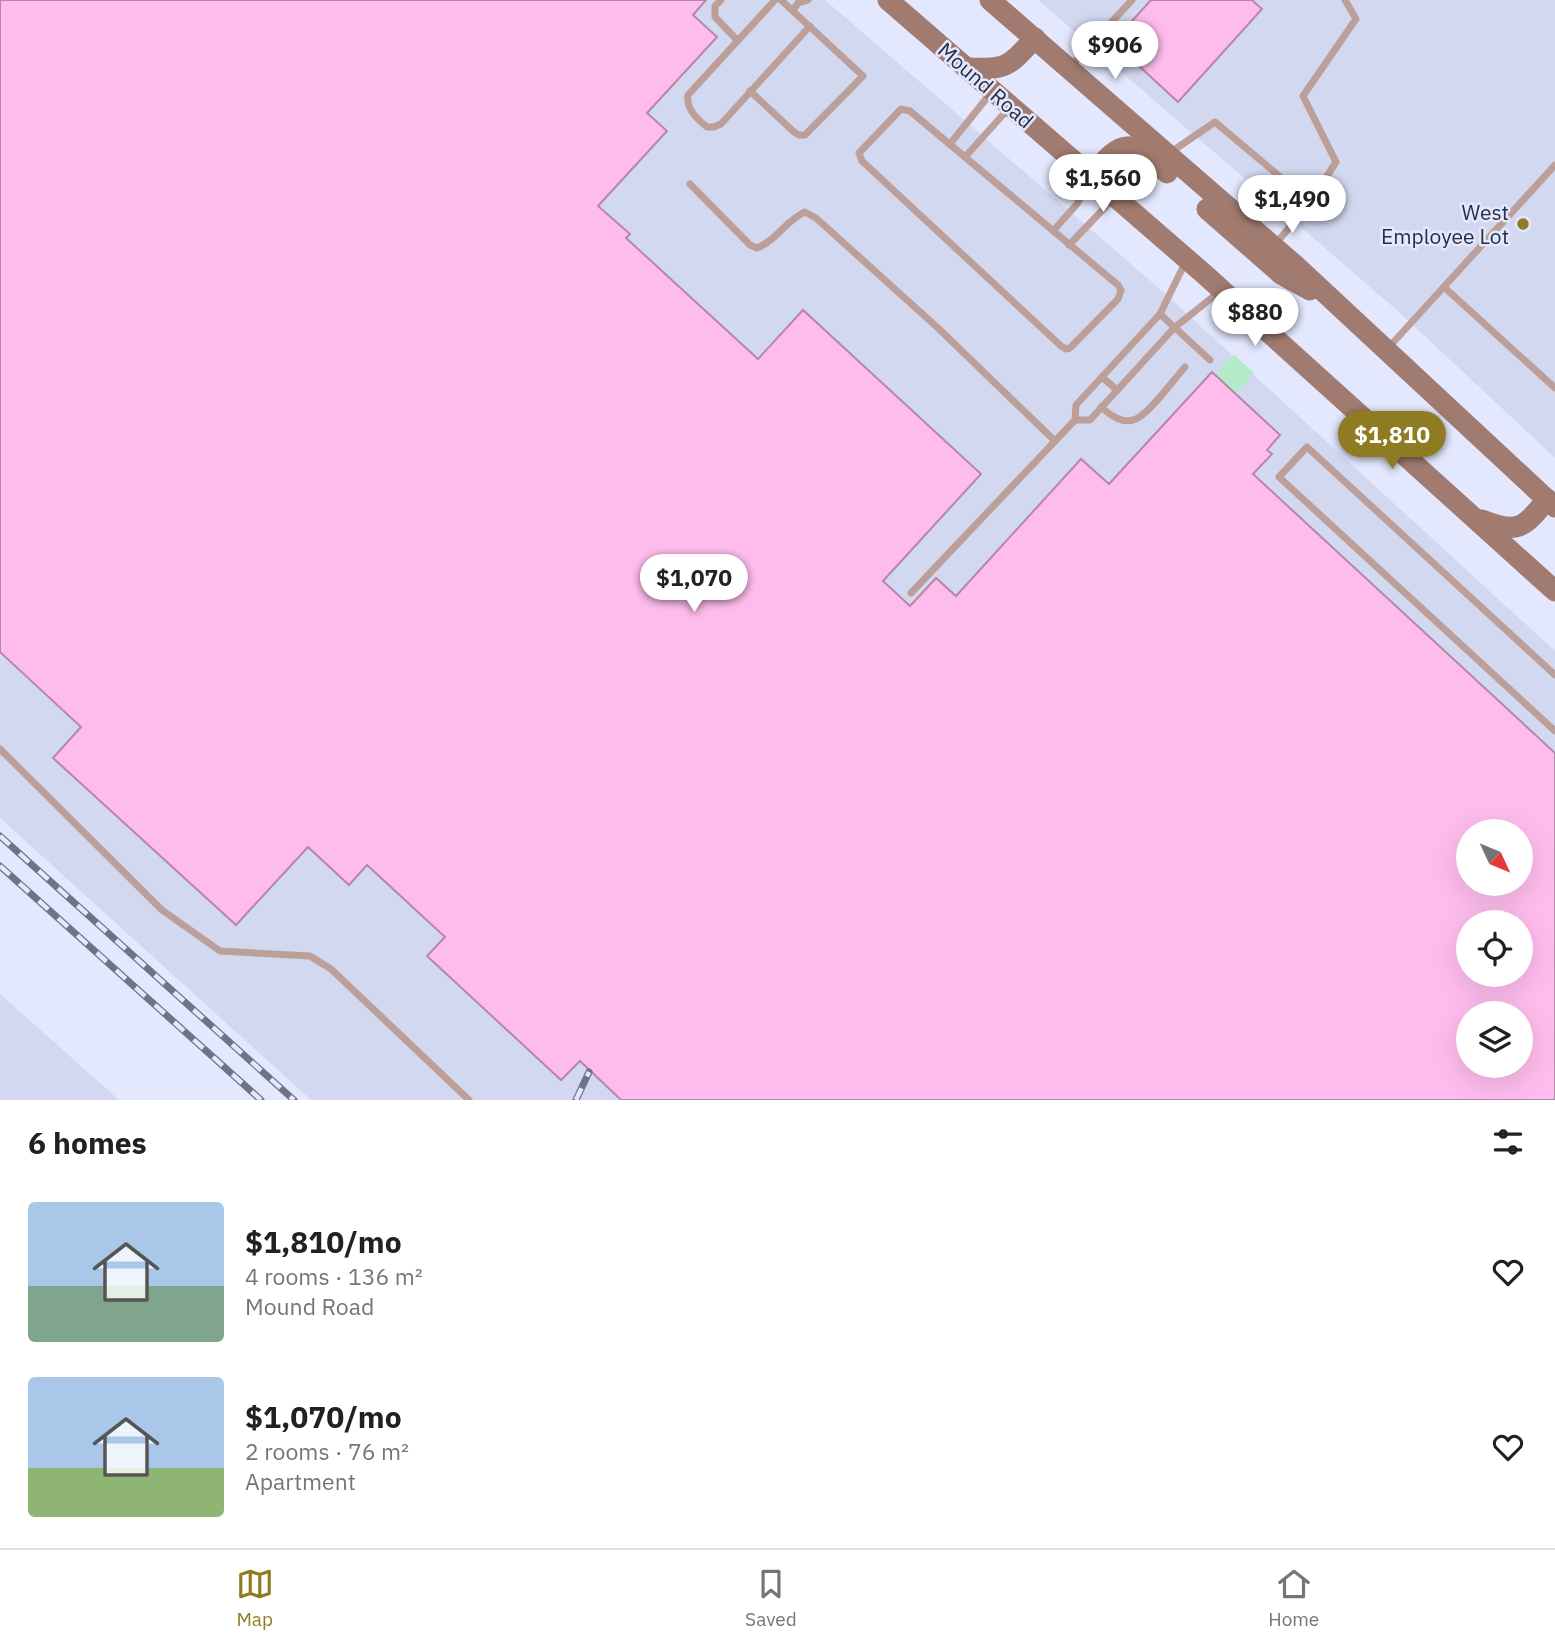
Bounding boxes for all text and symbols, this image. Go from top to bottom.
pin: $906 [1074,22,1156,81]
text: $906 [1087,29,1143,59]
street label: Mound Road [932,36,1040,134]
pin: $1,560 [1046,154,1160,214]
text: $1,560 [1065,162,1141,192]
pin: $1,490 [1235,176,1349,235]
text: $1,490 [1254,183,1330,213]
place label: West Employee Lot [1381,198,1509,250]
marker: West Employee Lot [1515,216,1531,232]
pin: $880 [1214,288,1296,348]
text: $880 [1227,296,1283,326]
pin: $1,810 [1335,412,1449,471]
text: $1,810 [1354,419,1430,449]
pin: $1,070 [637,554,751,614]
text: $1,070 [656,562,732,592]
north arrow [1456,819,1533,896]
map controls [1456,819,1533,1078]
button: locate [1456,910,1533,987]
button: layers [1456,1001,1533,1078]
text: 6 homes [28,1123,147,1162]
icon: filters [1489,1123,1527,1161]
text: $1,810/mo [245,1222,402,1261]
icon: home [84,1230,168,1314]
icon: heart [1489,1253,1527,1291]
text: 4 rooms · 136 m² [245,1261,423,1291]
text: Mound Road [245,1291,374,1321]
text: $1,070/mo [245,1397,402,1436]
icon: home [84,1405,168,1489]
icon: heart [1489,1428,1527,1466]
text: 2 rooms · 76 m² [245,1436,409,1466]
text: Apartment [245,1466,356,1496]
tab: Map [236,1565,274,1631]
tab: Saved [745,1565,797,1631]
tab: Home [1268,1565,1319,1631]

